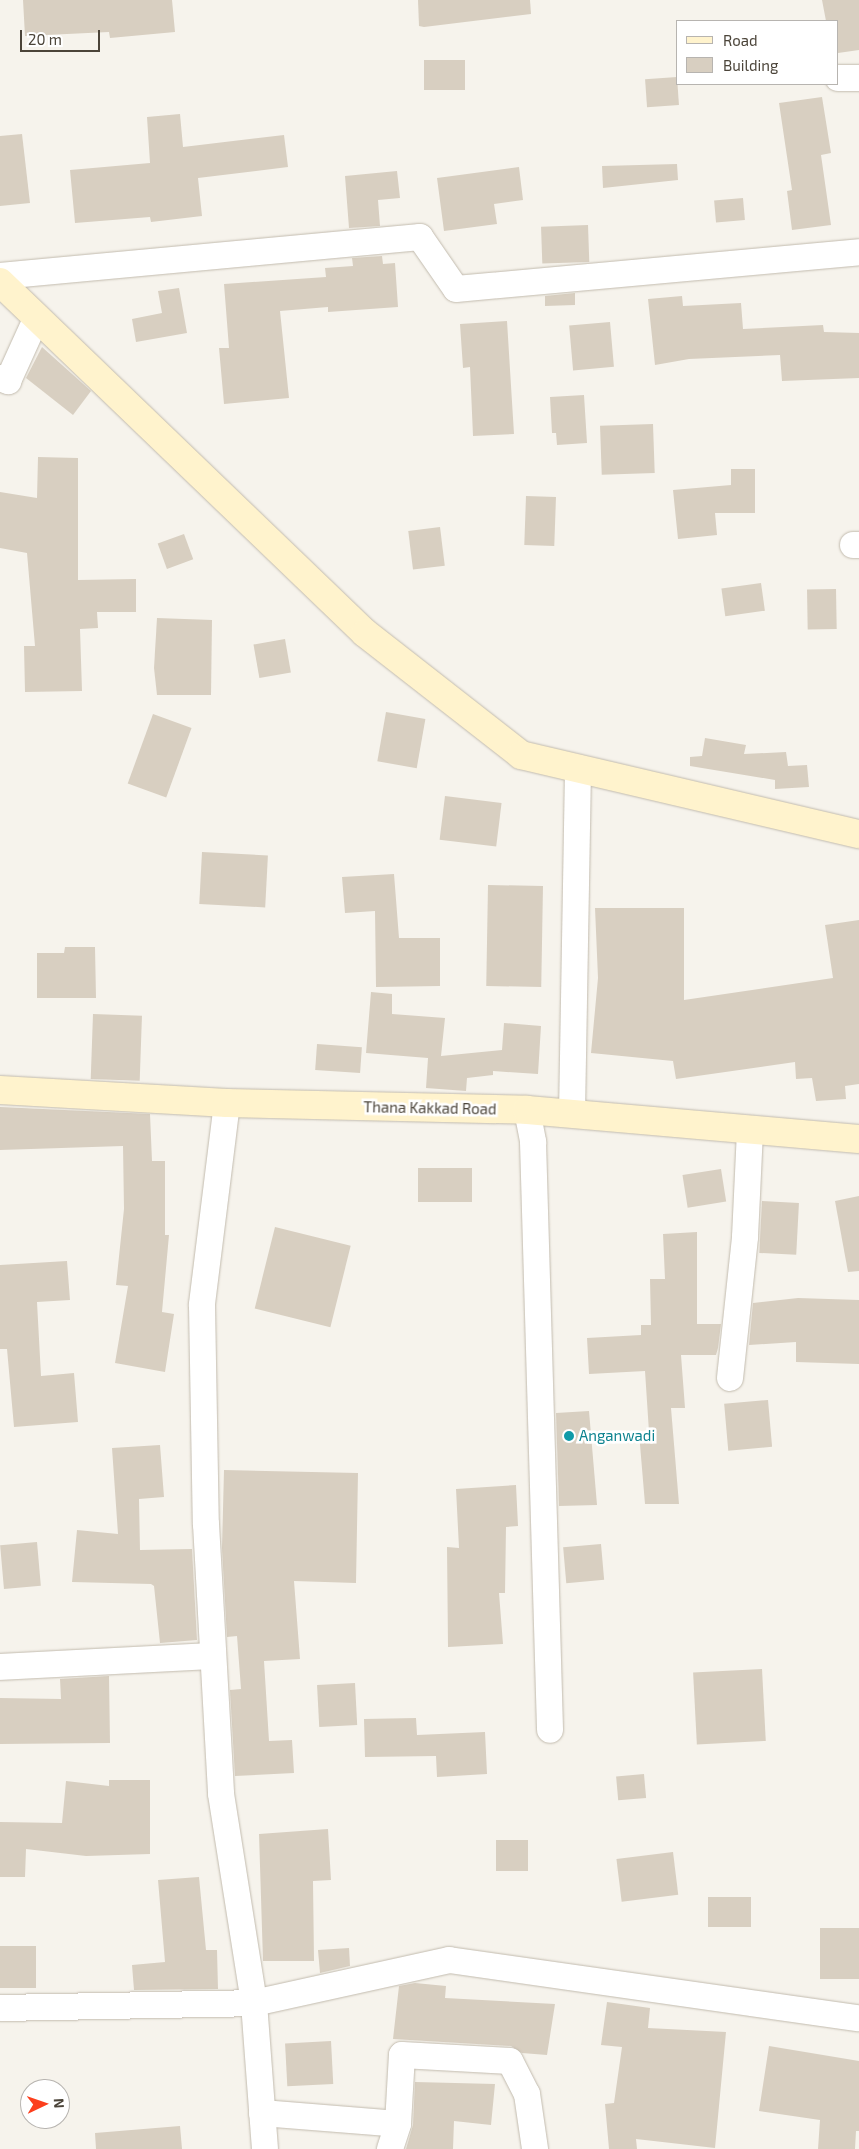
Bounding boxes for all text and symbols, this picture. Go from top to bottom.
scale bar [22,20,102,52]
legend [676,20,839,85]
text: 20 m [28,30,62,48]
text: Road [723,31,758,49]
text: Building [723,56,778,74]
street label: Thana Kakkad Road [363,1098,497,1118]
place label: Anganwadi [579,1427,655,1445]
marker: Anganwadi [563,1430,575,1442]
north arrow [20,2079,70,2129]
text: N [51,2098,68,2109]

